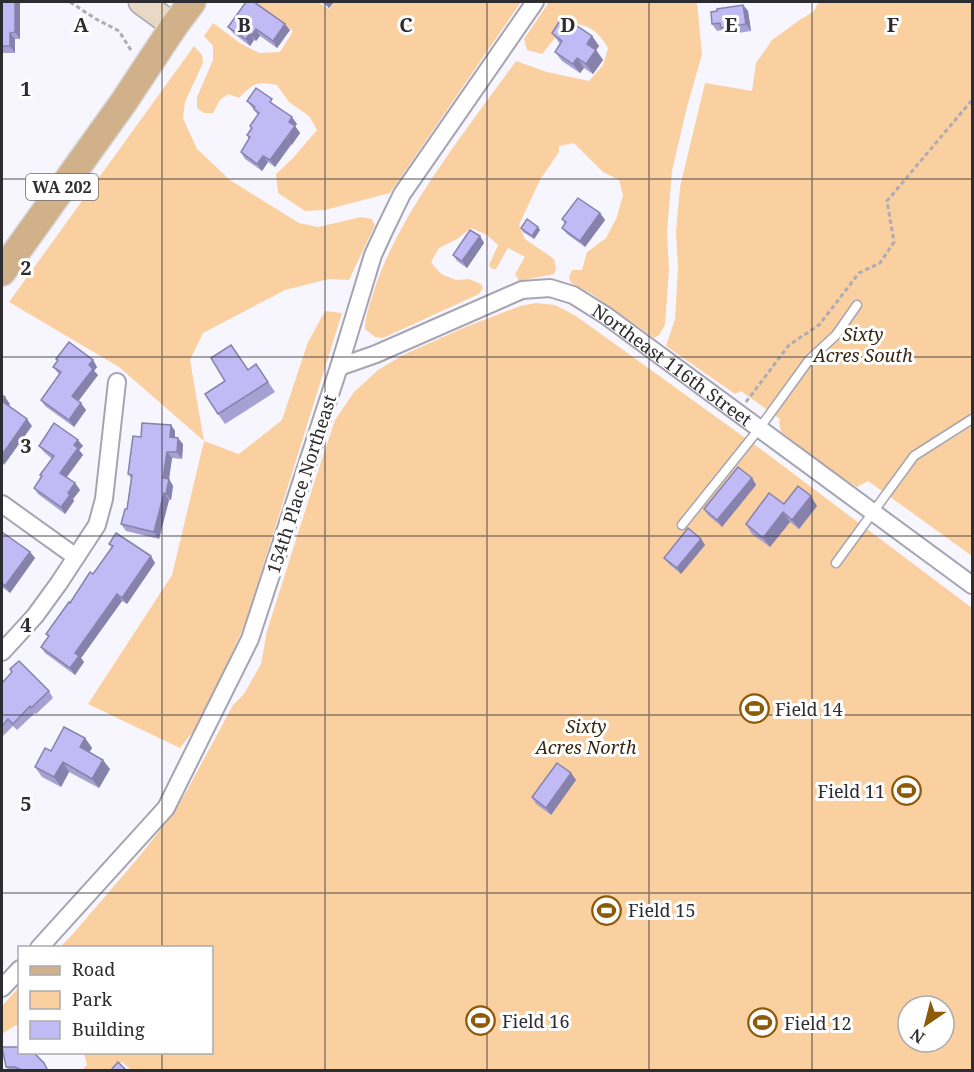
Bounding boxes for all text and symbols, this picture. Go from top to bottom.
text: A [73,11,89,38]
text: B [237,11,251,38]
text: C [399,11,413,38]
text: D [560,11,576,38]
text: E [724,11,738,38]
text: F [887,11,899,38]
text: 1 [20,75,32,102]
road number: WA 202 [26,174,98,200]
text: 2 [20,254,32,281]
street label: Northeast 116th Street [588,298,757,431]
park label: Sixty Acres South [811,322,913,367]
street label: 154th Place Northeast [261,391,341,577]
text: 3 [20,432,32,459]
text: 4 [20,611,32,638]
sports icon: Field 14 [738,693,770,725]
place label: Field 14 [775,697,842,721]
park label: Sixty Acres North [534,714,637,759]
sports icon: Field 11 [890,775,922,807]
place label: Field 11 [818,779,885,803]
text: 5 [20,790,32,817]
sports icon: Field 15 [591,894,623,926]
place label: Field 15 [628,898,695,922]
legend [18,946,213,1054]
text: Road [72,957,115,981]
text: Park [72,987,112,1011]
north arrow [896,994,956,1054]
sports icon: Field 16 [465,1005,497,1037]
sports icon: Field 12 [747,1007,779,1039]
place label: Field 16 [502,1009,569,1033]
place label: Field 12 [784,1011,851,1035]
text: Building [72,1017,145,1041]
text: N [906,1023,929,1049]

